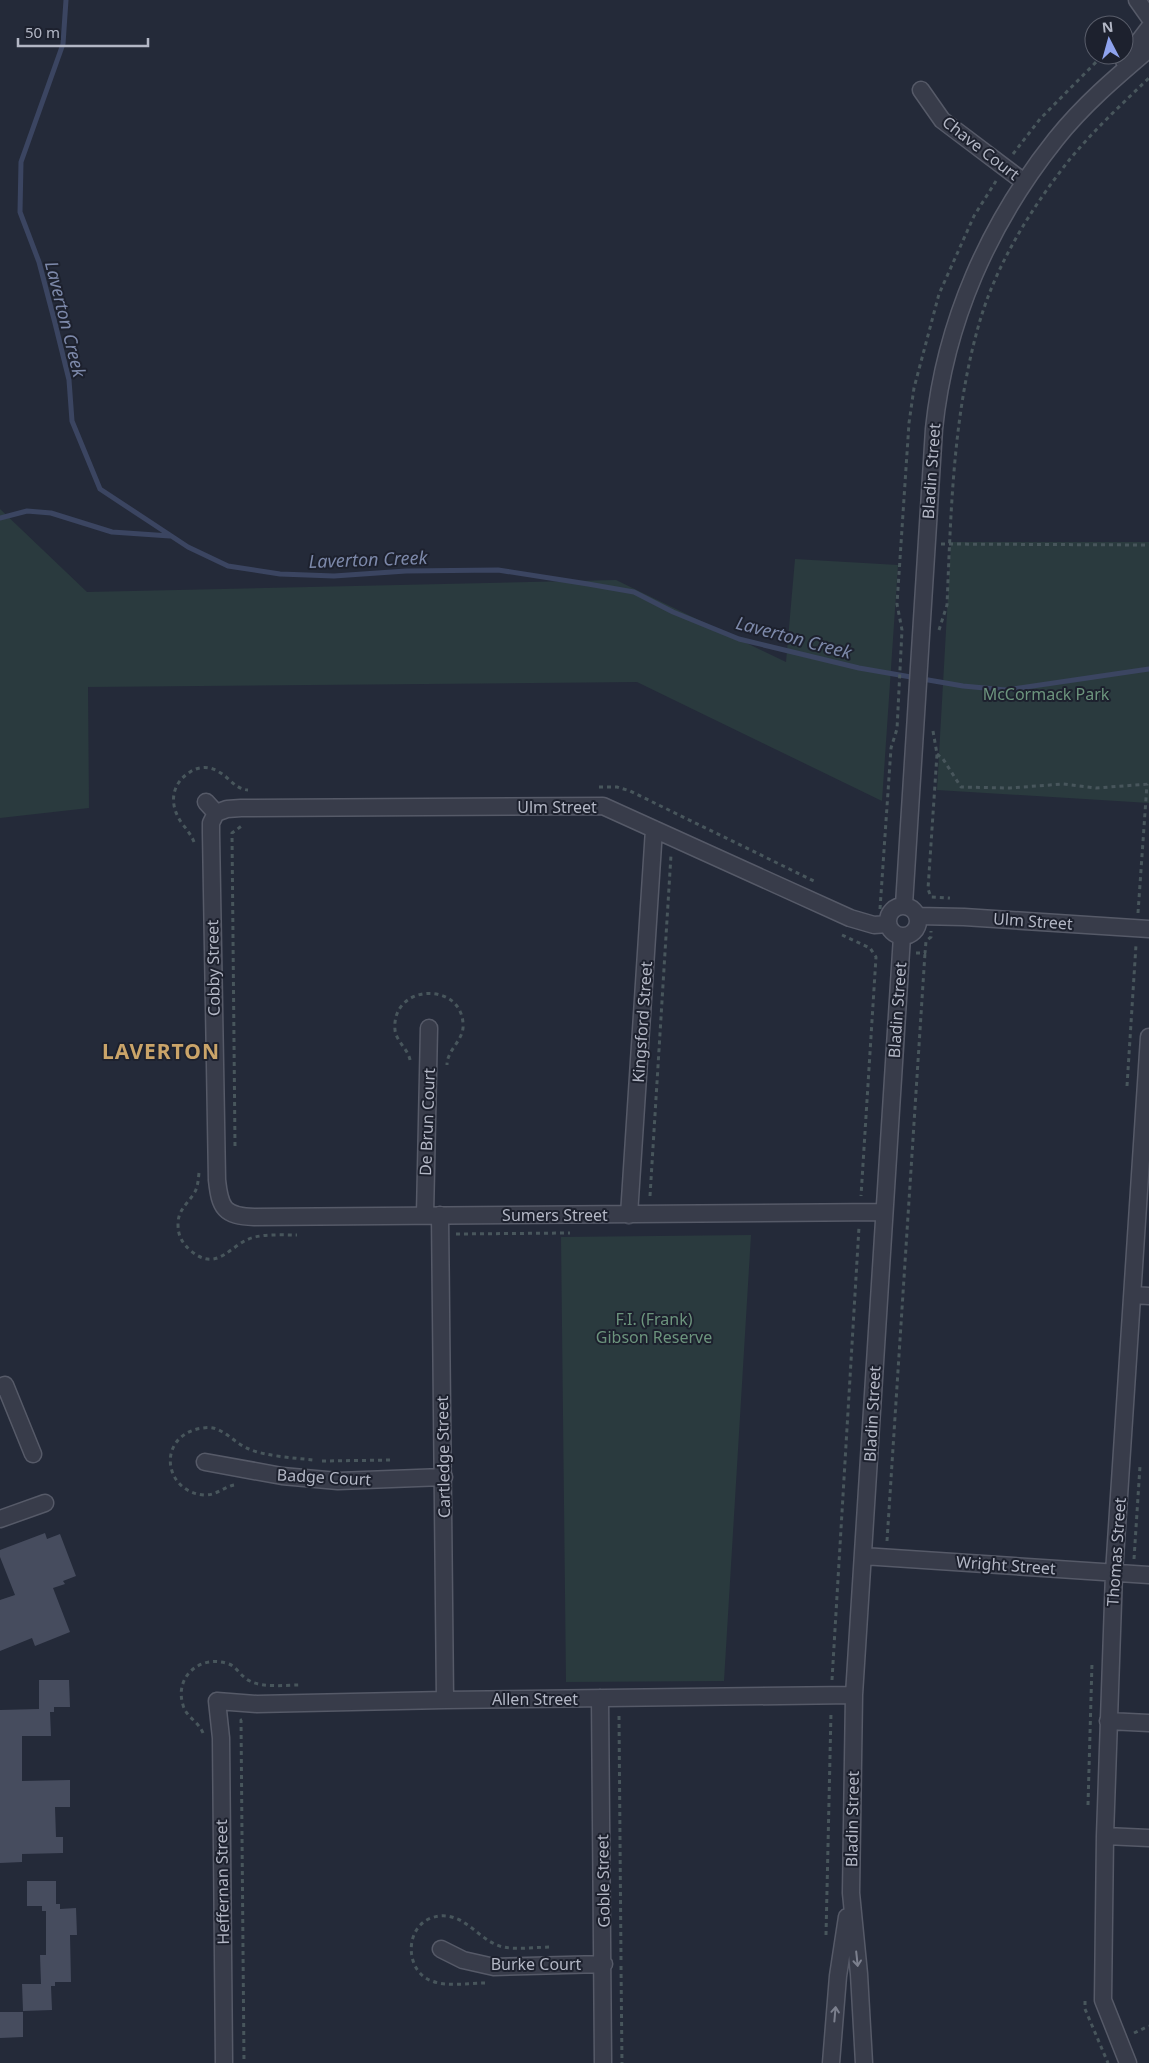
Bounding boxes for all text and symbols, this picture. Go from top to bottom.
scale bar [18,15,148,47]
north arrow [1084,15,1134,65]
text: N [1101,17,1114,37]
text: 50 m [25,22,60,42]
street label: Chave Court [938,111,1024,185]
water label: Laverton Creek [40,258,92,381]
street label: Bladin Street [917,422,945,520]
water label: Laverton Creek [308,545,429,573]
water label: Laverton Creek [733,610,856,664]
park label: McCormack Park [983,683,1110,705]
street label: Ulm Street [517,796,597,818]
street label: Ulm Street [993,907,1074,935]
street label: Cobby Street [201,920,225,1016]
street label: Kingsford Street [627,960,657,1083]
street label: Bladin Street [883,961,911,1059]
district label: LAVERTON [102,1037,220,1065]
street label: De Brun Court [414,1067,440,1176]
street label: Sumers Street [502,1204,608,1226]
park label: F.I. (Frank) Gibson Reserve [596,1308,712,1348]
street label: Bladin Street [858,1365,886,1463]
street label: Cartledge Street [431,1396,455,1518]
street label: Badge Court [276,1464,372,1490]
street label: Thomas Street [1101,1497,1131,1607]
street label: Wright Street [955,1551,1057,1579]
street label: Allen Street [492,1688,578,1710]
street label: Bladin Street [840,1771,864,1867]
street label: Heffernan Street [210,1819,234,1945]
street label: Goble Street [591,1834,615,1928]
one-way arrow [852,1951,862,1967]
street label: Burke Court [491,1953,582,1975]
one-way arrow [830,2007,840,2023]

